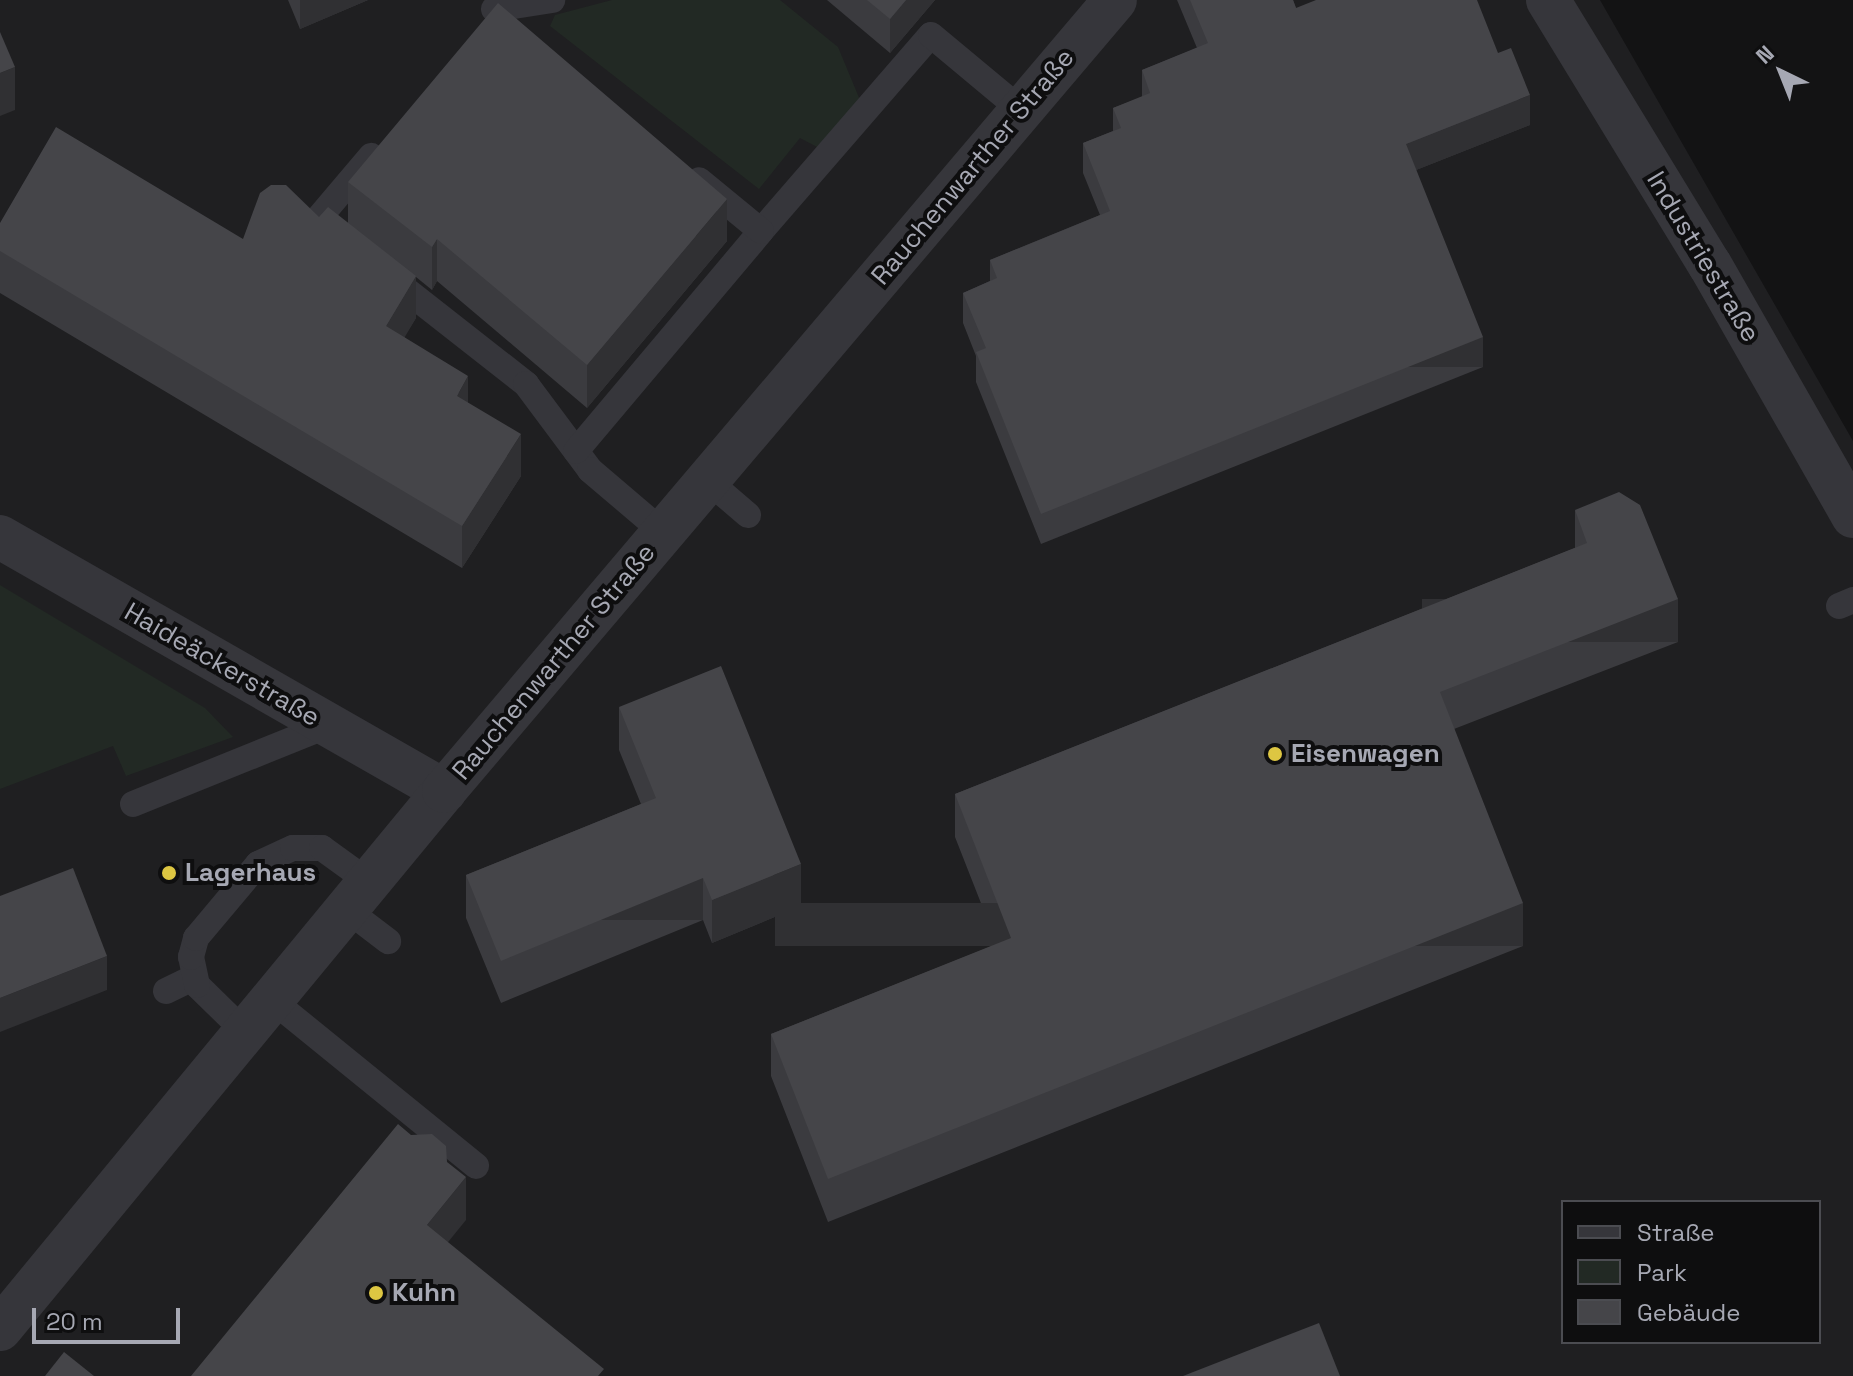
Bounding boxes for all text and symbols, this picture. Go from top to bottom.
north arrow [1741,32,1821,112]
text: N [1750,39,1780,70]
street label: Rauchenwarther Straße [865,43,1081,291]
street label: Industriestraße [1640,166,1766,348]
street label: Rauchenwarther Straße [446,538,662,786]
street label: Haideäckerstraße [119,596,325,734]
place label: Eisenwagen [1291,738,1440,770]
marker: Eisenwagen [1266,745,1284,763]
place label: Lagerhaus [185,857,316,889]
marker: Lagerhaus [160,864,178,882]
legend [1561,1200,1821,1344]
text: Straße [1637,1217,1714,1248]
text: Park [1637,1257,1687,1288]
place label: Kuhn [392,1277,456,1309]
marker: Kuhn [367,1284,385,1302]
scale bar [36,1292,184,1342]
text: Gebäude [1637,1297,1740,1328]
text: 20 m [46,1306,103,1337]

